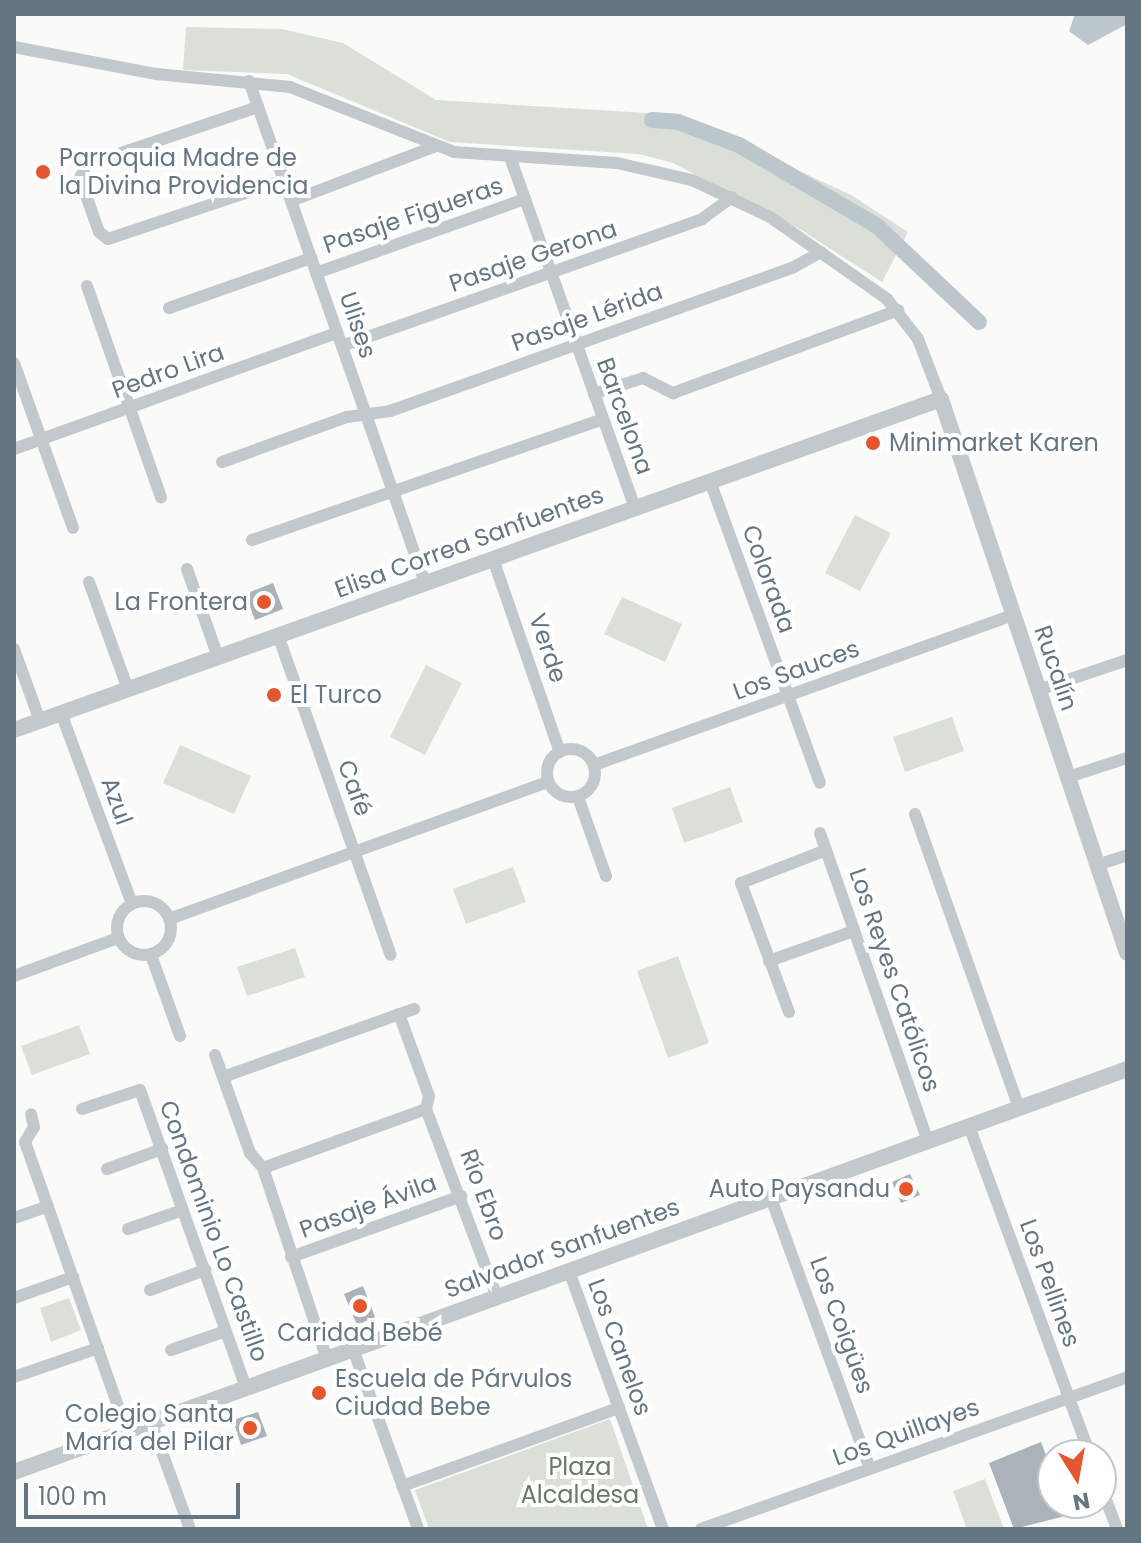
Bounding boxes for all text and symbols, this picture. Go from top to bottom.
place label: Parroquia Madre de la Divina Providencia [59,144,309,200]
marker: Parroquia Madre de la Divina Providencia [34,163,52,181]
street label: Pasaje Figueras [319,171,507,259]
street label: Pasaje Gerona [445,214,621,298]
street label: Pasaje Lérida [508,276,666,358]
street label: Ulises [333,288,383,362]
street label: Pedro Lira [108,337,228,405]
street label: Barcelona [591,354,659,478]
place label: Minimarket Karen [889,429,1099,457]
marker: Minimarket Karen [864,434,882,452]
street label: Elisa Correa Sanfuentes [331,480,607,604]
street label: Colorada [736,521,802,637]
place label: La Frontera [114,588,248,616]
marker: La Frontera [255,593,273,611]
street label: Verde [523,610,573,686]
street label: Rucalín [1028,622,1084,714]
street label: Los Sauces [729,634,863,706]
place label: El Turco [290,681,382,709]
marker: El Turco [265,686,283,704]
street label: Café [332,756,378,820]
street label: Azul [95,773,139,829]
street label: Los Reyes Católicos [843,864,947,1096]
street label: Condominio Lo Castillo [153,1097,275,1365]
street label: Río Ebro [454,1145,514,1245]
street label: Pasaje Ávila [296,1168,440,1244]
place label: Auto Paysandu [709,1175,890,1203]
marker: Auto Paysandu [897,1180,915,1198]
street label: Salvador Sanfuentes [440,1192,684,1304]
street label: Los Pellines [1014,1215,1086,1351]
street label: Los Coigües [804,1253,880,1397]
street label: Los Canelos [582,1275,658,1419]
marker: Caridad Bebé [351,1297,369,1315]
place label: Caridad Bebé [277,1319,443,1347]
place label: Escuela de Párvulos Ciudad Bebe [335,1365,572,1421]
marker: Escuela de Párvulos Ciudad Bebe [310,1384,328,1402]
street label: Los Quillayes [829,1392,983,1472]
place label: Colegio Santa María del Pilar [65,1400,234,1456]
marker: Colegio Santa María del Pilar [241,1419,259,1437]
north arrow [1037,1439,1117,1519]
park label: Plaza Alcaldesa [521,1453,639,1509]
scale bar [28,1467,244,1517]
text: 100 m [38,1480,107,1513]
text: N [1070,1484,1092,1518]

